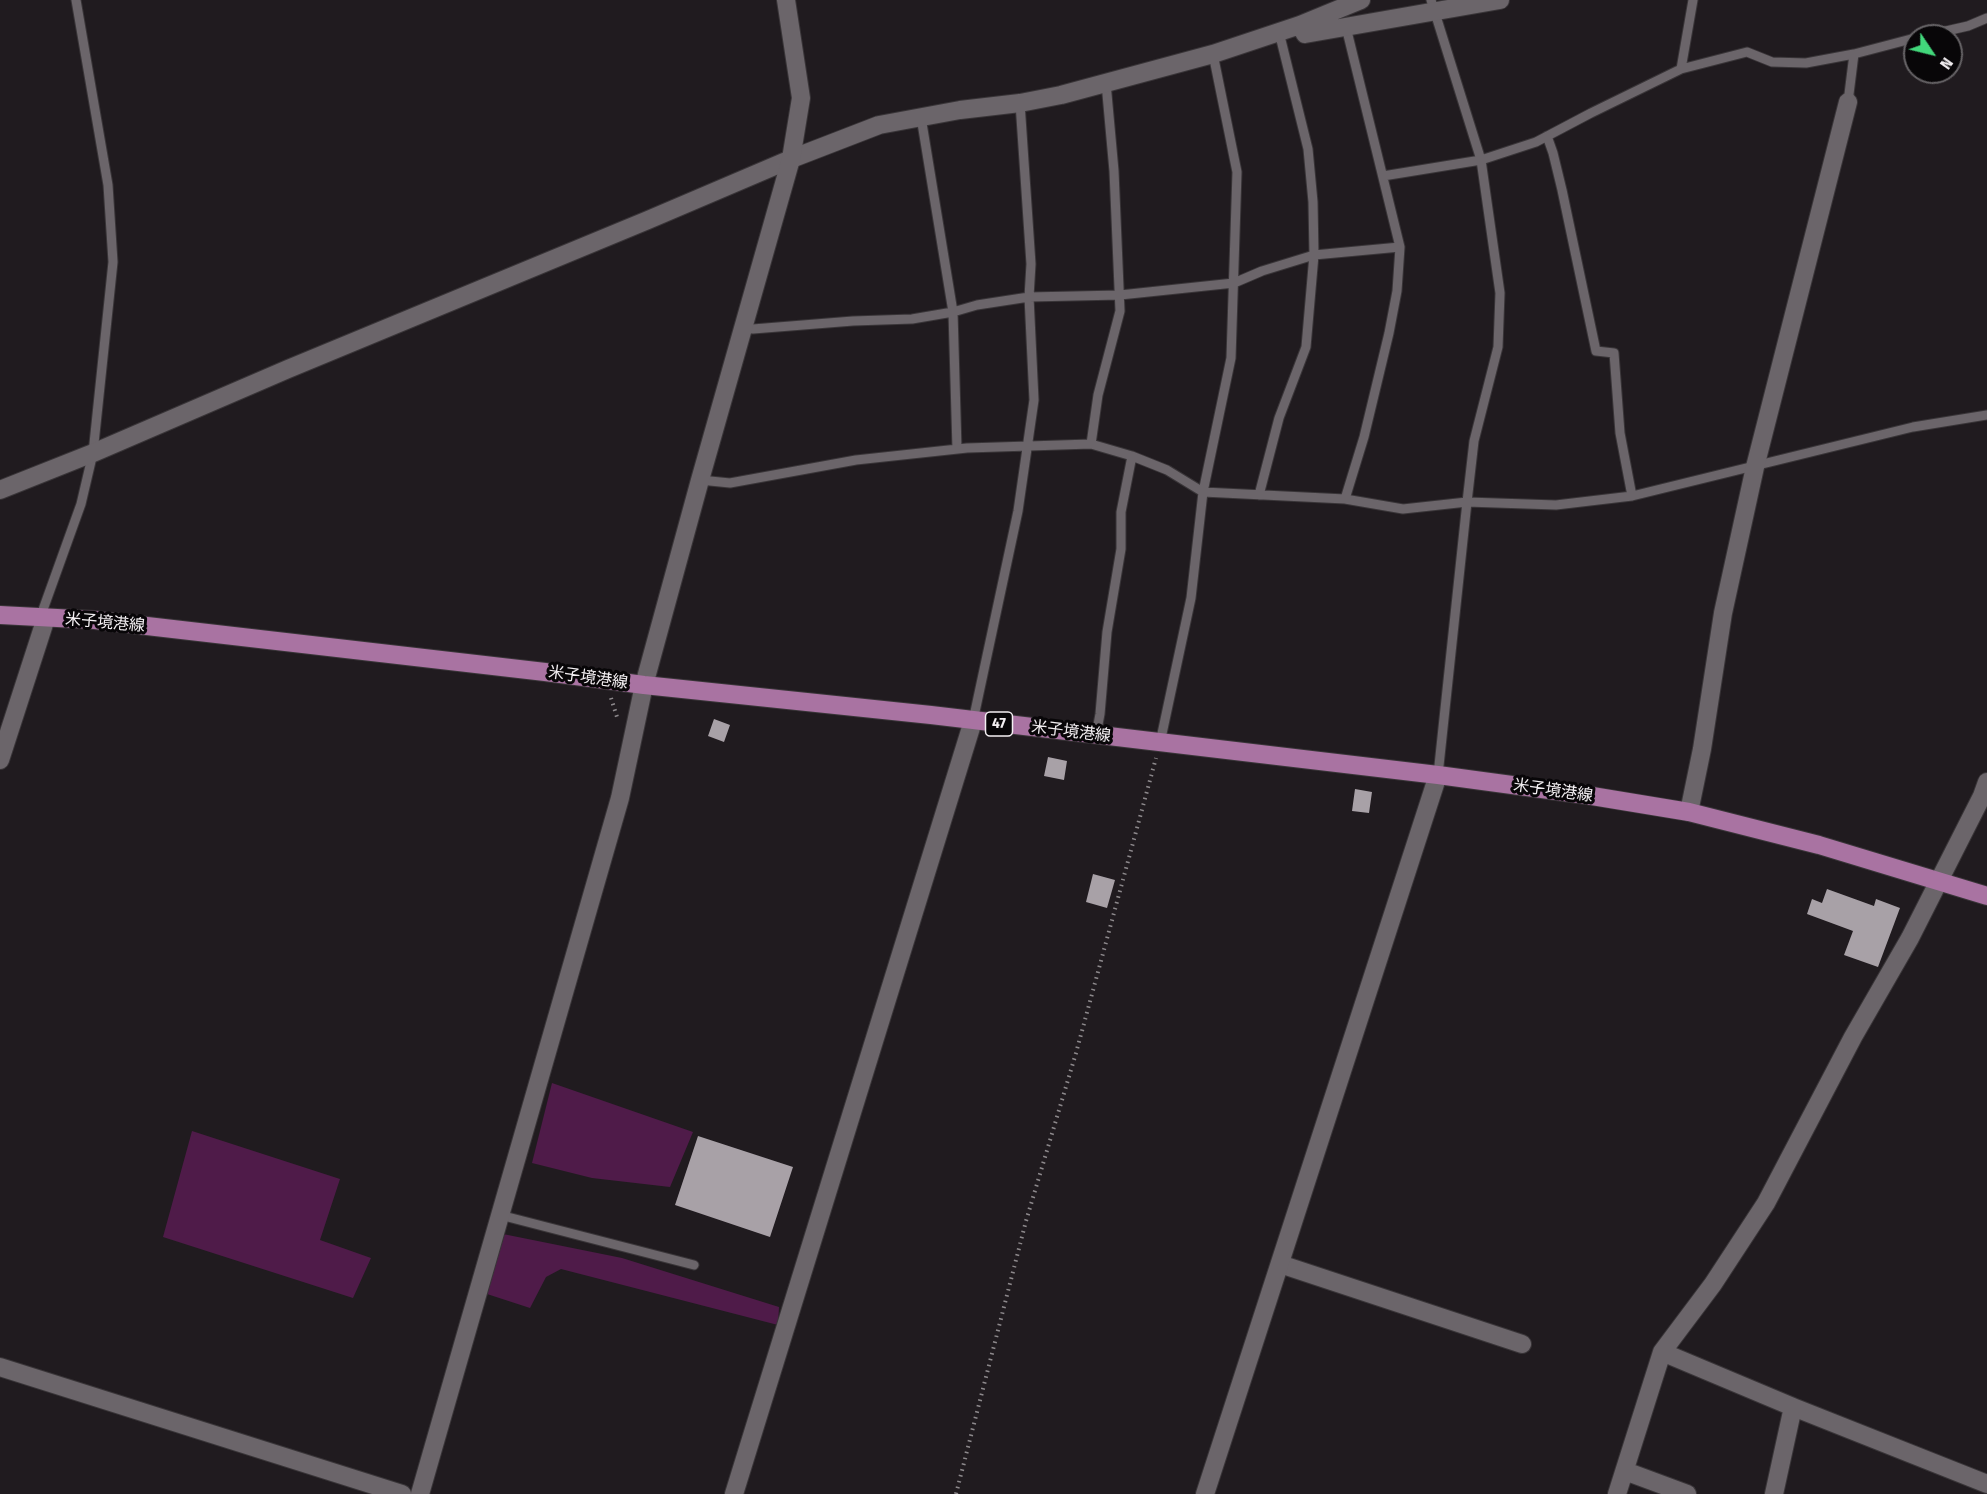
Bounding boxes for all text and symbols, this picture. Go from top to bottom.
north arrow [1903,24,1963,84]
text: N [1936,54,1957,73]
street label: 米子境港線 [64,610,146,636]
street label: 米子境港線 [547,663,629,693]
road number: 47 [986,712,1012,736]
street label: 米子境港線 [1030,718,1112,746]
street label: 米子境港線 [1512,776,1594,806]

